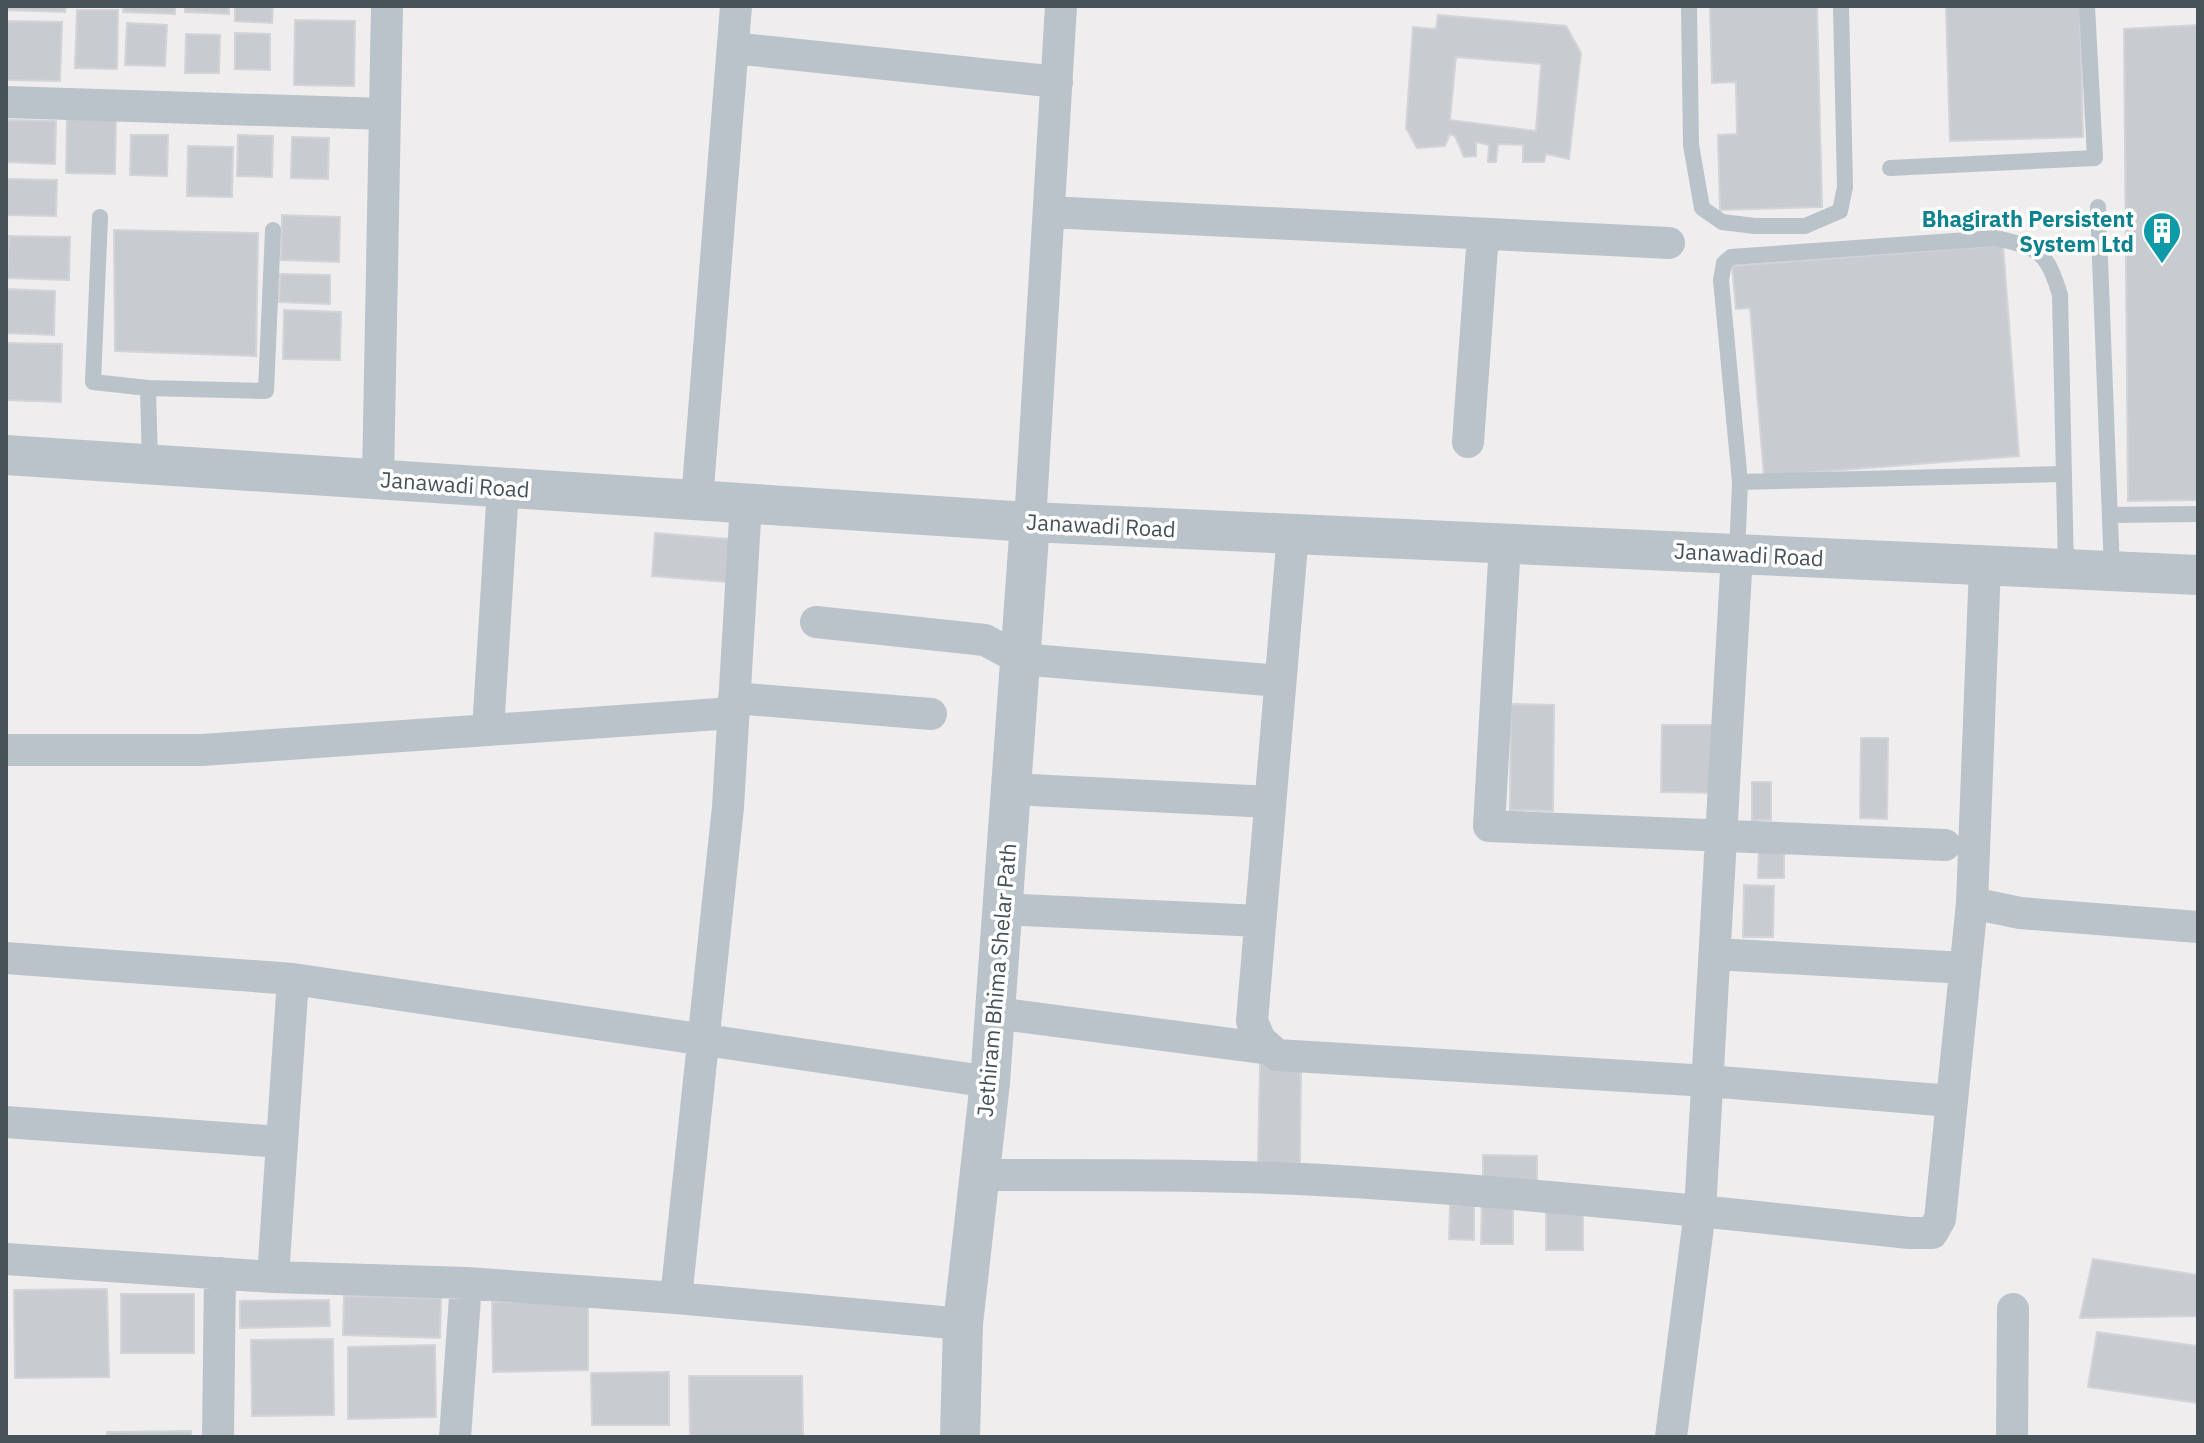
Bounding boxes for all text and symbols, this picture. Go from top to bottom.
place label: Bhagirath Persistent System Ltd [1922,204,2134,258]
building icon: Bhagirath Persistent System Ltd [2141,210,2183,265]
street label: Janawadi Road [379,464,531,504]
street label: Janawadi Road [1026,507,1176,543]
street label: Janawadi Road [1674,536,1824,572]
street label: Jethiram Bhima Shelar Path [970,842,1022,1118]

